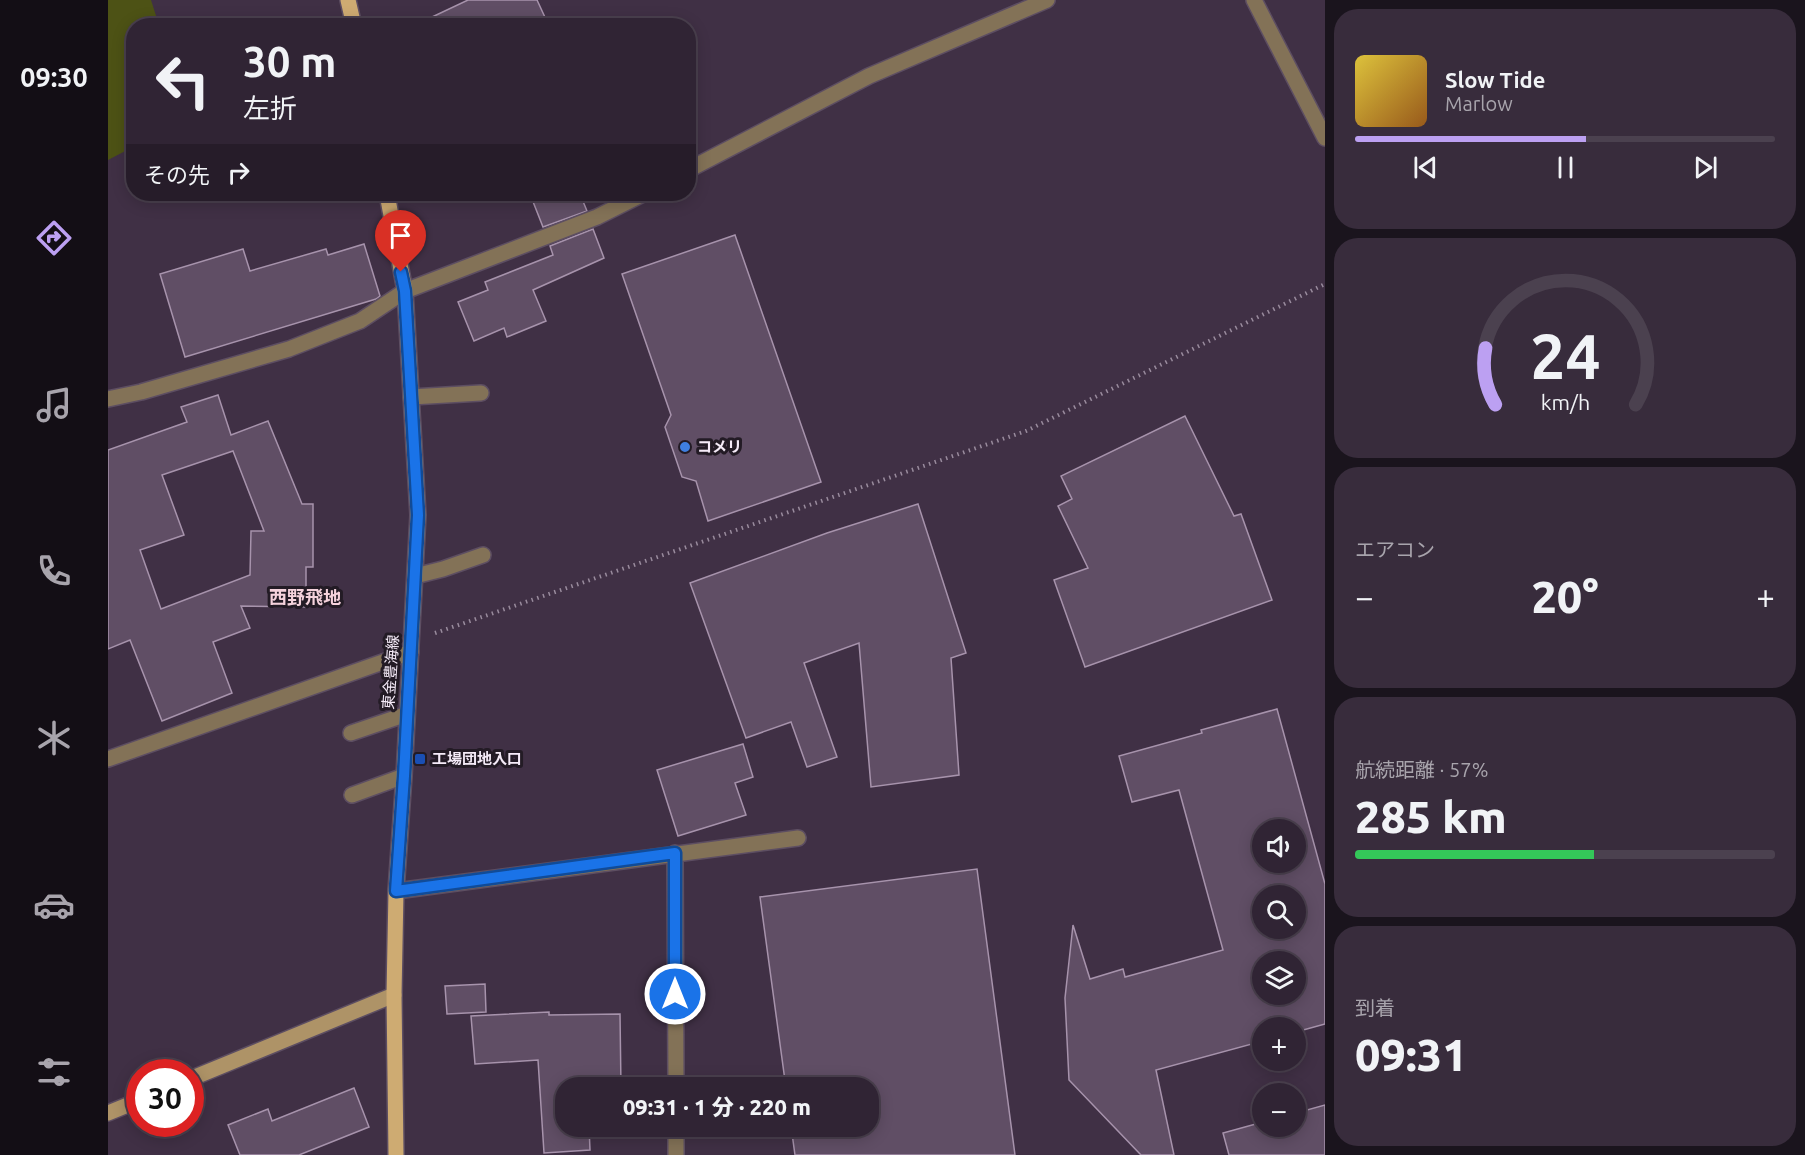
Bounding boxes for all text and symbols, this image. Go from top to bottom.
text: 30 m [243,38,337,85]
icon: left [144,42,222,120]
text: 09:30 [20,62,88,92]
text: Slow Tide [1445,67,1545,92]
text: Marlow [1445,92,1513,115]
text: 左折 [243,93,297,123]
icon: previous [1409,151,1442,184]
icon: pause [1549,151,1582,184]
icon: next [1689,151,1722,184]
icon: right [222,156,255,189]
text: その先 [144,162,210,187]
pin [375,210,426,272]
icon: directions [33,217,75,259]
icon: arrive [384,219,417,252]
text: 24 [1530,321,1600,391]
icon: music [33,384,75,426]
text: km/h [1540,391,1590,415]
place label: コメリ [697,438,742,455]
marker: コメリ [678,440,692,454]
text: エアコン [1355,538,1435,561]
icon: phone [33,550,75,592]
text: 20° [1531,571,1599,622]
text: − [1355,578,1374,615]
text: + [1756,578,1775,615]
district label: 西野飛地 [269,587,341,607]
street label: 東金豊海線 [379,634,402,710]
icon: climate [33,717,75,759]
place label: 工場団地入口 [432,750,522,767]
marker: 工場団地入口 [413,752,427,766]
text: 航続距離 · 57% [1355,758,1488,781]
text: 285 km [1355,791,1507,842]
map controls [1252,819,1306,1137]
button: sound [1252,819,1306,873]
icon: car [33,884,75,926]
button: search [1252,885,1306,939]
button: layers [1252,951,1306,1005]
position arrow [643,962,707,1026]
text: 到着 [1355,996,1395,1019]
button: + [1252,1017,1306,1071]
text: 09:31 [1355,1029,1468,1080]
icon: filters [33,1051,75,1093]
speed limit sign: 30 [126,1059,204,1137]
button: − [1252,1083,1306,1137]
text: 09:31 · 1 分 · 220 m [623,1094,811,1119]

